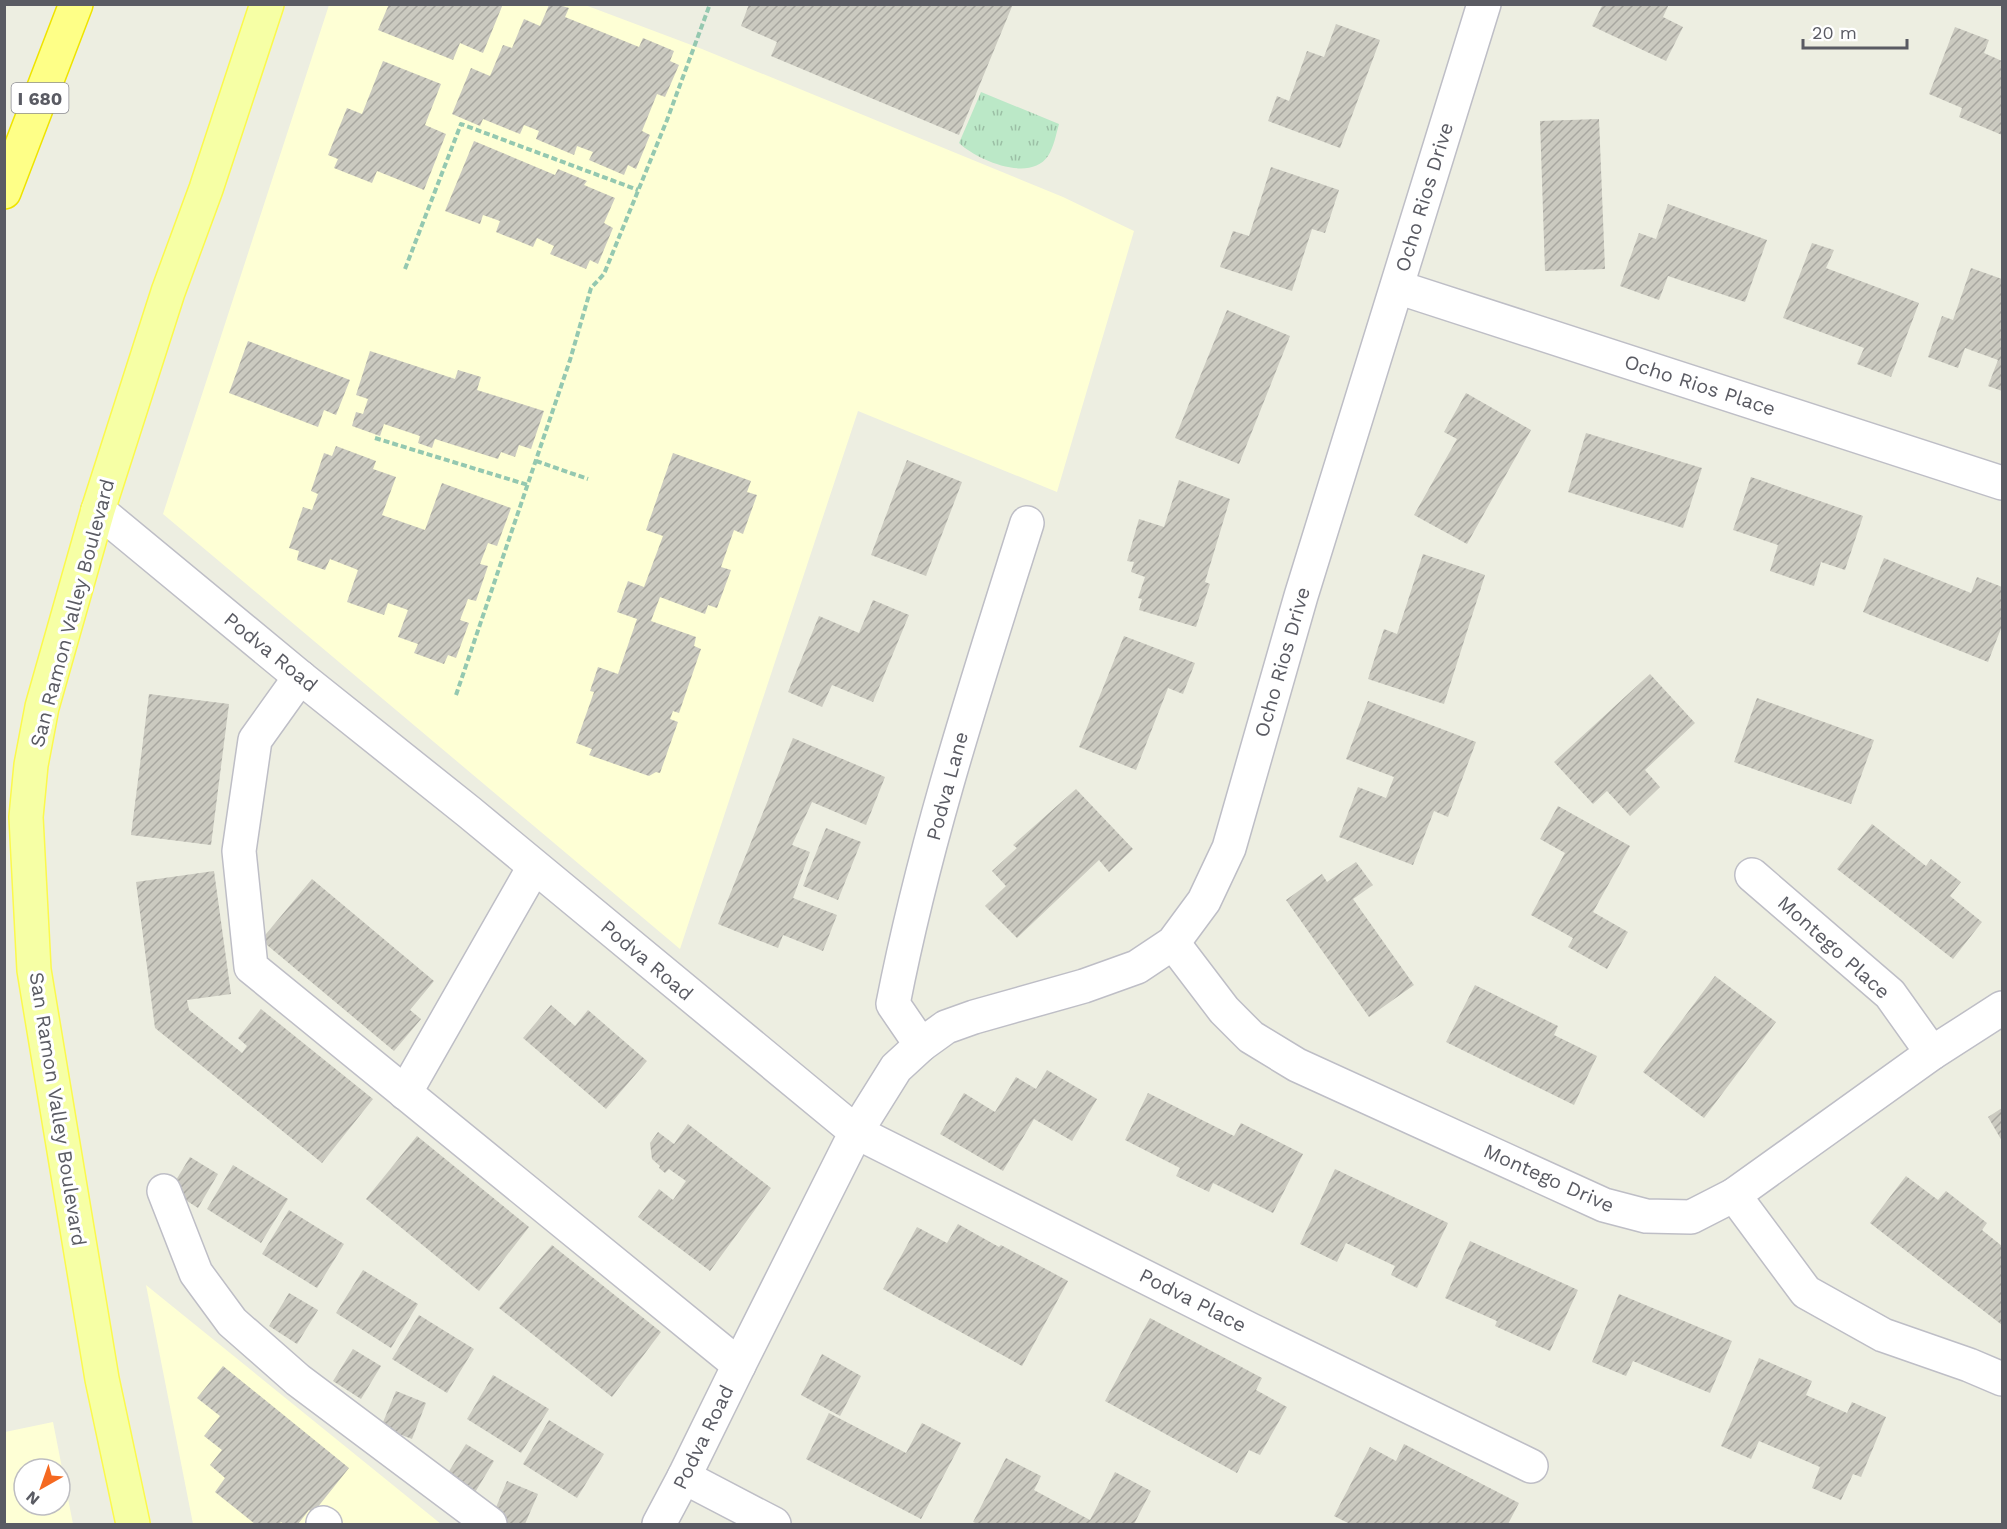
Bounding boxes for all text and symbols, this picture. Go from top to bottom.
scale bar [1803,12,1906,50]
text: 20 m [1812,22,1857,43]
road number: I 680 [12,83,68,113]
street label: Ocho Rios Drive [1390,119,1458,275]
street label: Ocho Rios Place [1621,349,1779,421]
street label: San Ramon Valley Boulevard [25,476,119,750]
street label: Ocho Rios Drive [1249,584,1315,740]
street label: Podva Road [219,607,323,697]
street label: Podva Lane [921,729,973,843]
street label: Montego Place [1773,890,1895,1004]
street label: Podva Road [596,914,698,1006]
street label: San Ramon Valley Boulevard [24,970,92,1248]
street label: Montego Drive [1480,1139,1618,1217]
street label: Podva Place [1136,1263,1250,1337]
street label: Podva Road [667,1381,739,1493]
north arrow [12,1457,72,1517]
text: N [22,1487,43,1509]

